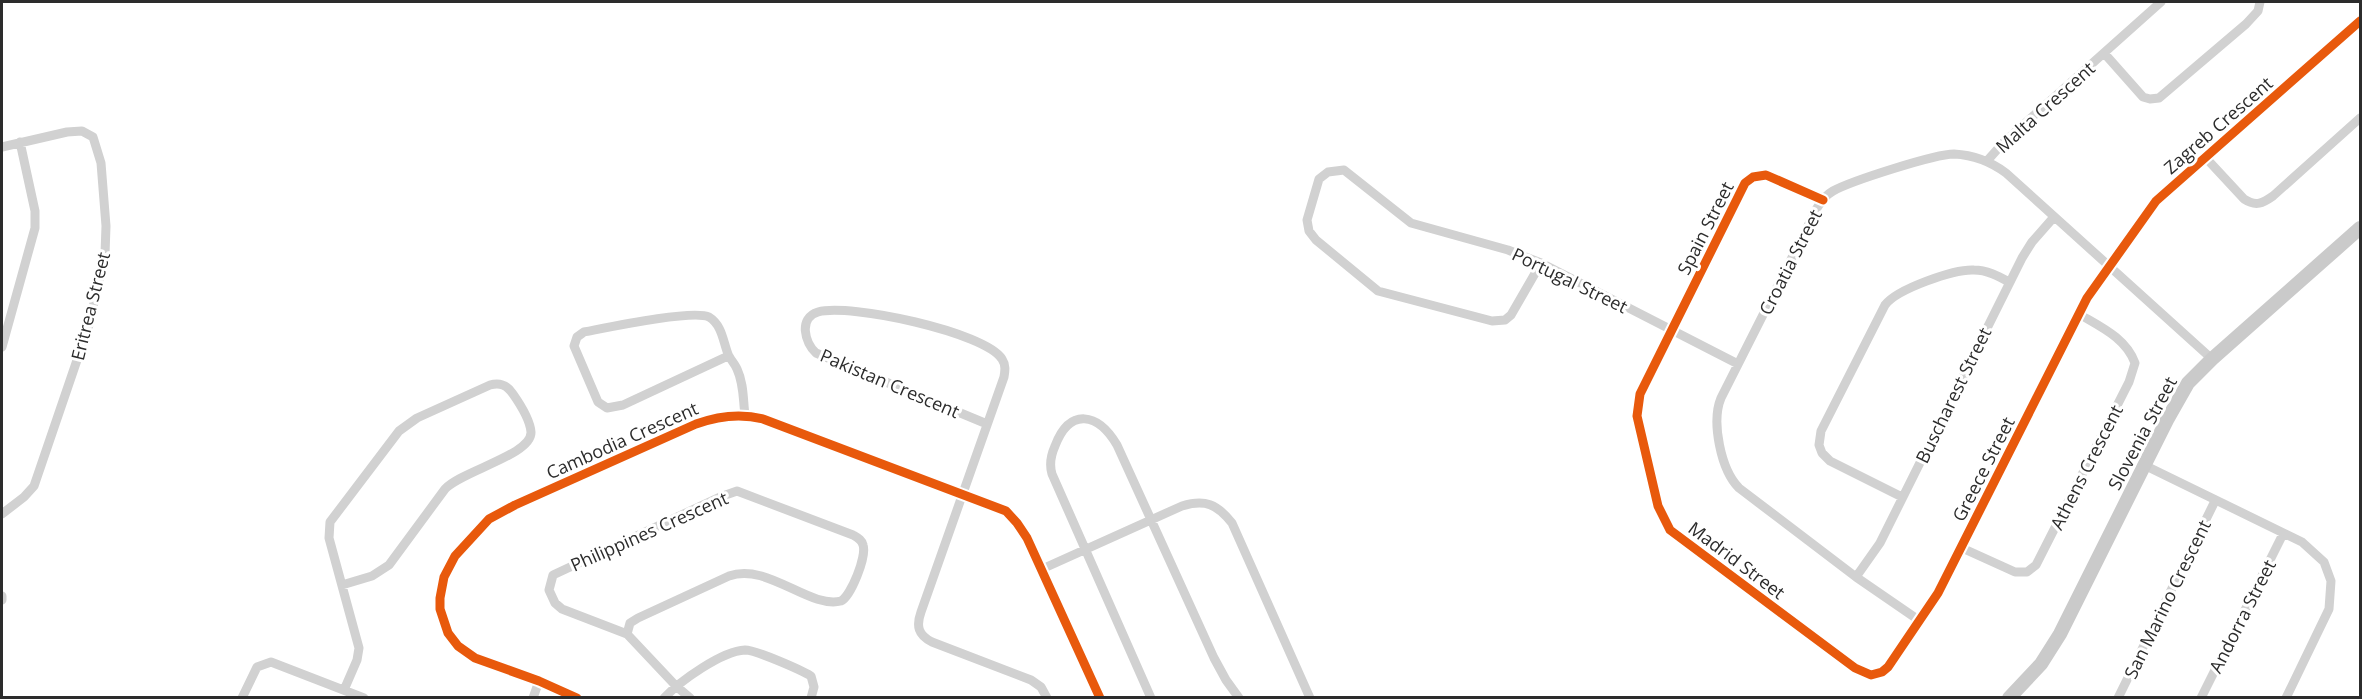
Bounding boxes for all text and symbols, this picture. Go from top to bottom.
street label: Malta Crescent [1990,56,2100,158]
street label: Zagreb Crescent [2159,71,2277,179]
street label: Spain Street [1671,177,1739,279]
street label: Croatia Street [1753,205,1827,319]
street label: Portugal Street [1508,242,1632,318]
street label: Eritrea Street [65,249,115,363]
street label: Buscharest Street [1910,323,1996,467]
street label: Pakistan Crescent [817,343,963,423]
street label: Slovenia Street [2102,372,2182,494]
street label: Cambodia Crescent [542,396,702,484]
street label: Athens Crescent [2044,401,2128,533]
street label: Greece Street [1946,413,2020,525]
street label: Philippines Crescent [566,485,732,577]
street label: Madrid Street [1684,516,1790,604]
street label: San Marino Crescent [2118,516,2216,682]
street label: Andorra Street [2203,555,2281,677]

